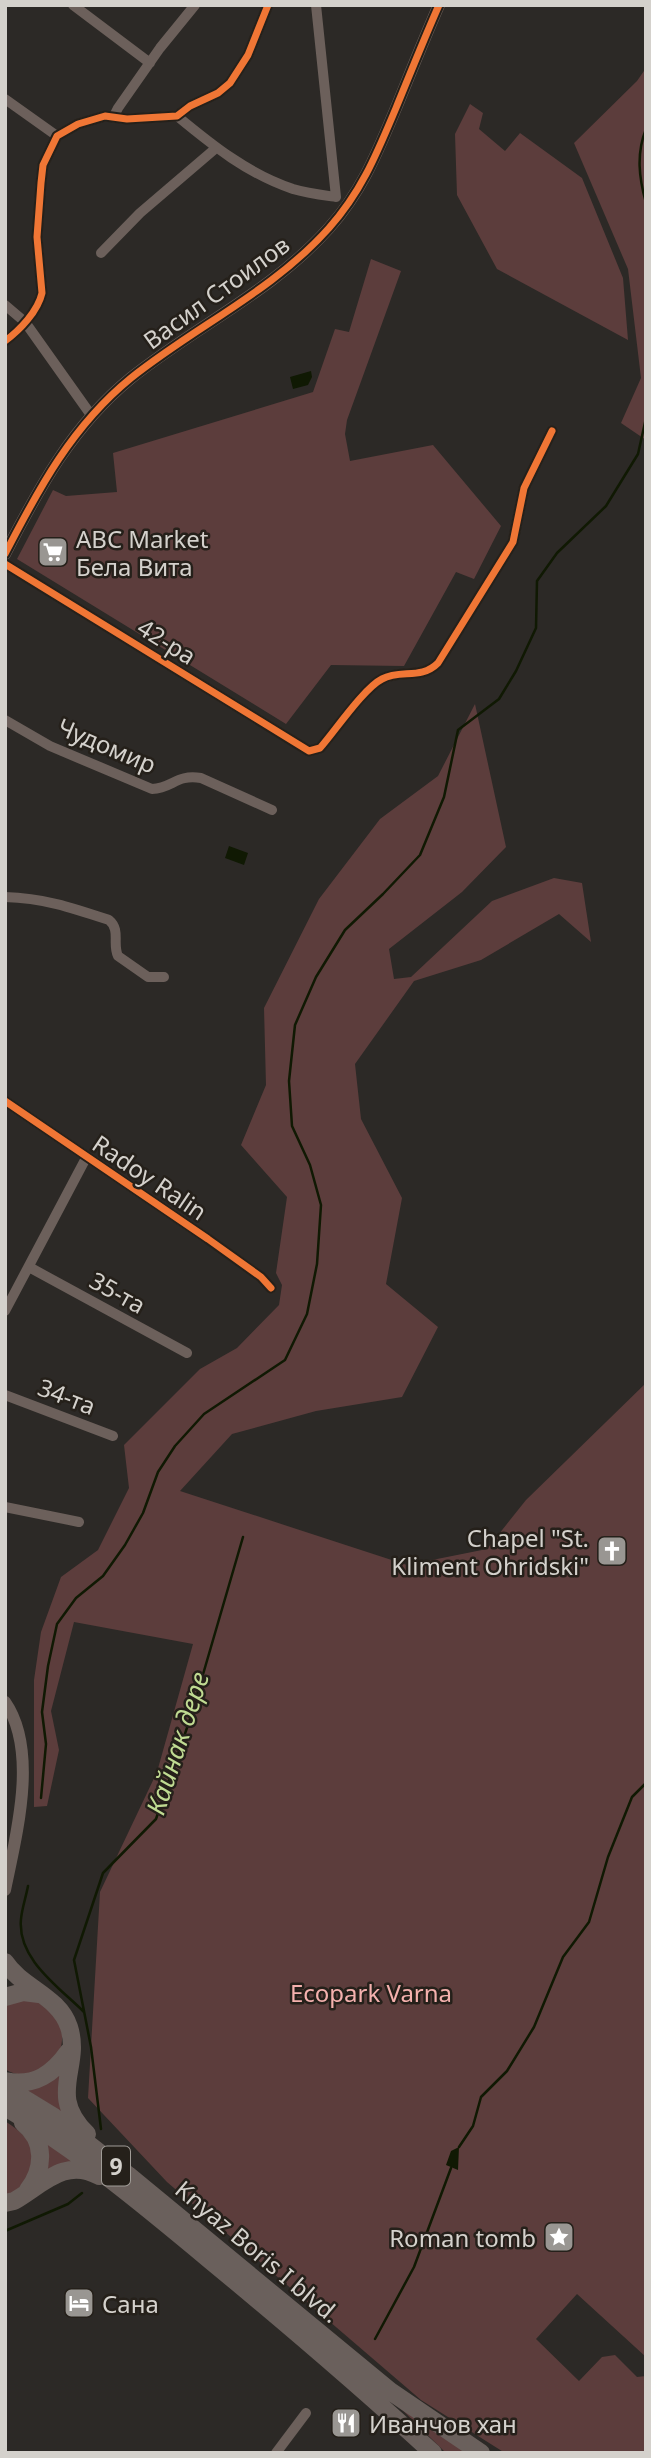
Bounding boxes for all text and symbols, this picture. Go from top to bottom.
street label: Васил Стоилов [136,228,296,356]
place label: ABC Market Бела Вита [76,522,209,583]
supermarket icon: ABC Market Бела Вита [36,535,70,569]
street label: 42-ра [131,610,203,672]
street label: Чудомир [53,710,161,780]
street label: Radoy Ralin [86,1127,214,1227]
street label: 35-та [84,1263,152,1321]
street label: 34-та [33,1370,101,1422]
place label: Chapel "St. Kliment Ohridski" [391,1521,589,1582]
church icon: Chapel "St. Kliment Ohridski" [595,1534,629,1568]
water label: Кайнак дере [137,1667,217,1819]
park label: Ecopark Varna [290,1976,452,2009]
road number: 9 [102,2146,130,2186]
street label: Knyaz Boris I blvd. [169,2172,347,2330]
place icon: Roman tomb [542,2220,576,2254]
place label: Roman tomb [389,2221,536,2254]
hotel icon: Сана [62,2286,96,2320]
place label: Сана [102,2287,159,2320]
restaurant icon: Иванчов хан [329,2406,363,2440]
place label: Иванчов хан [369,2407,517,2440]

